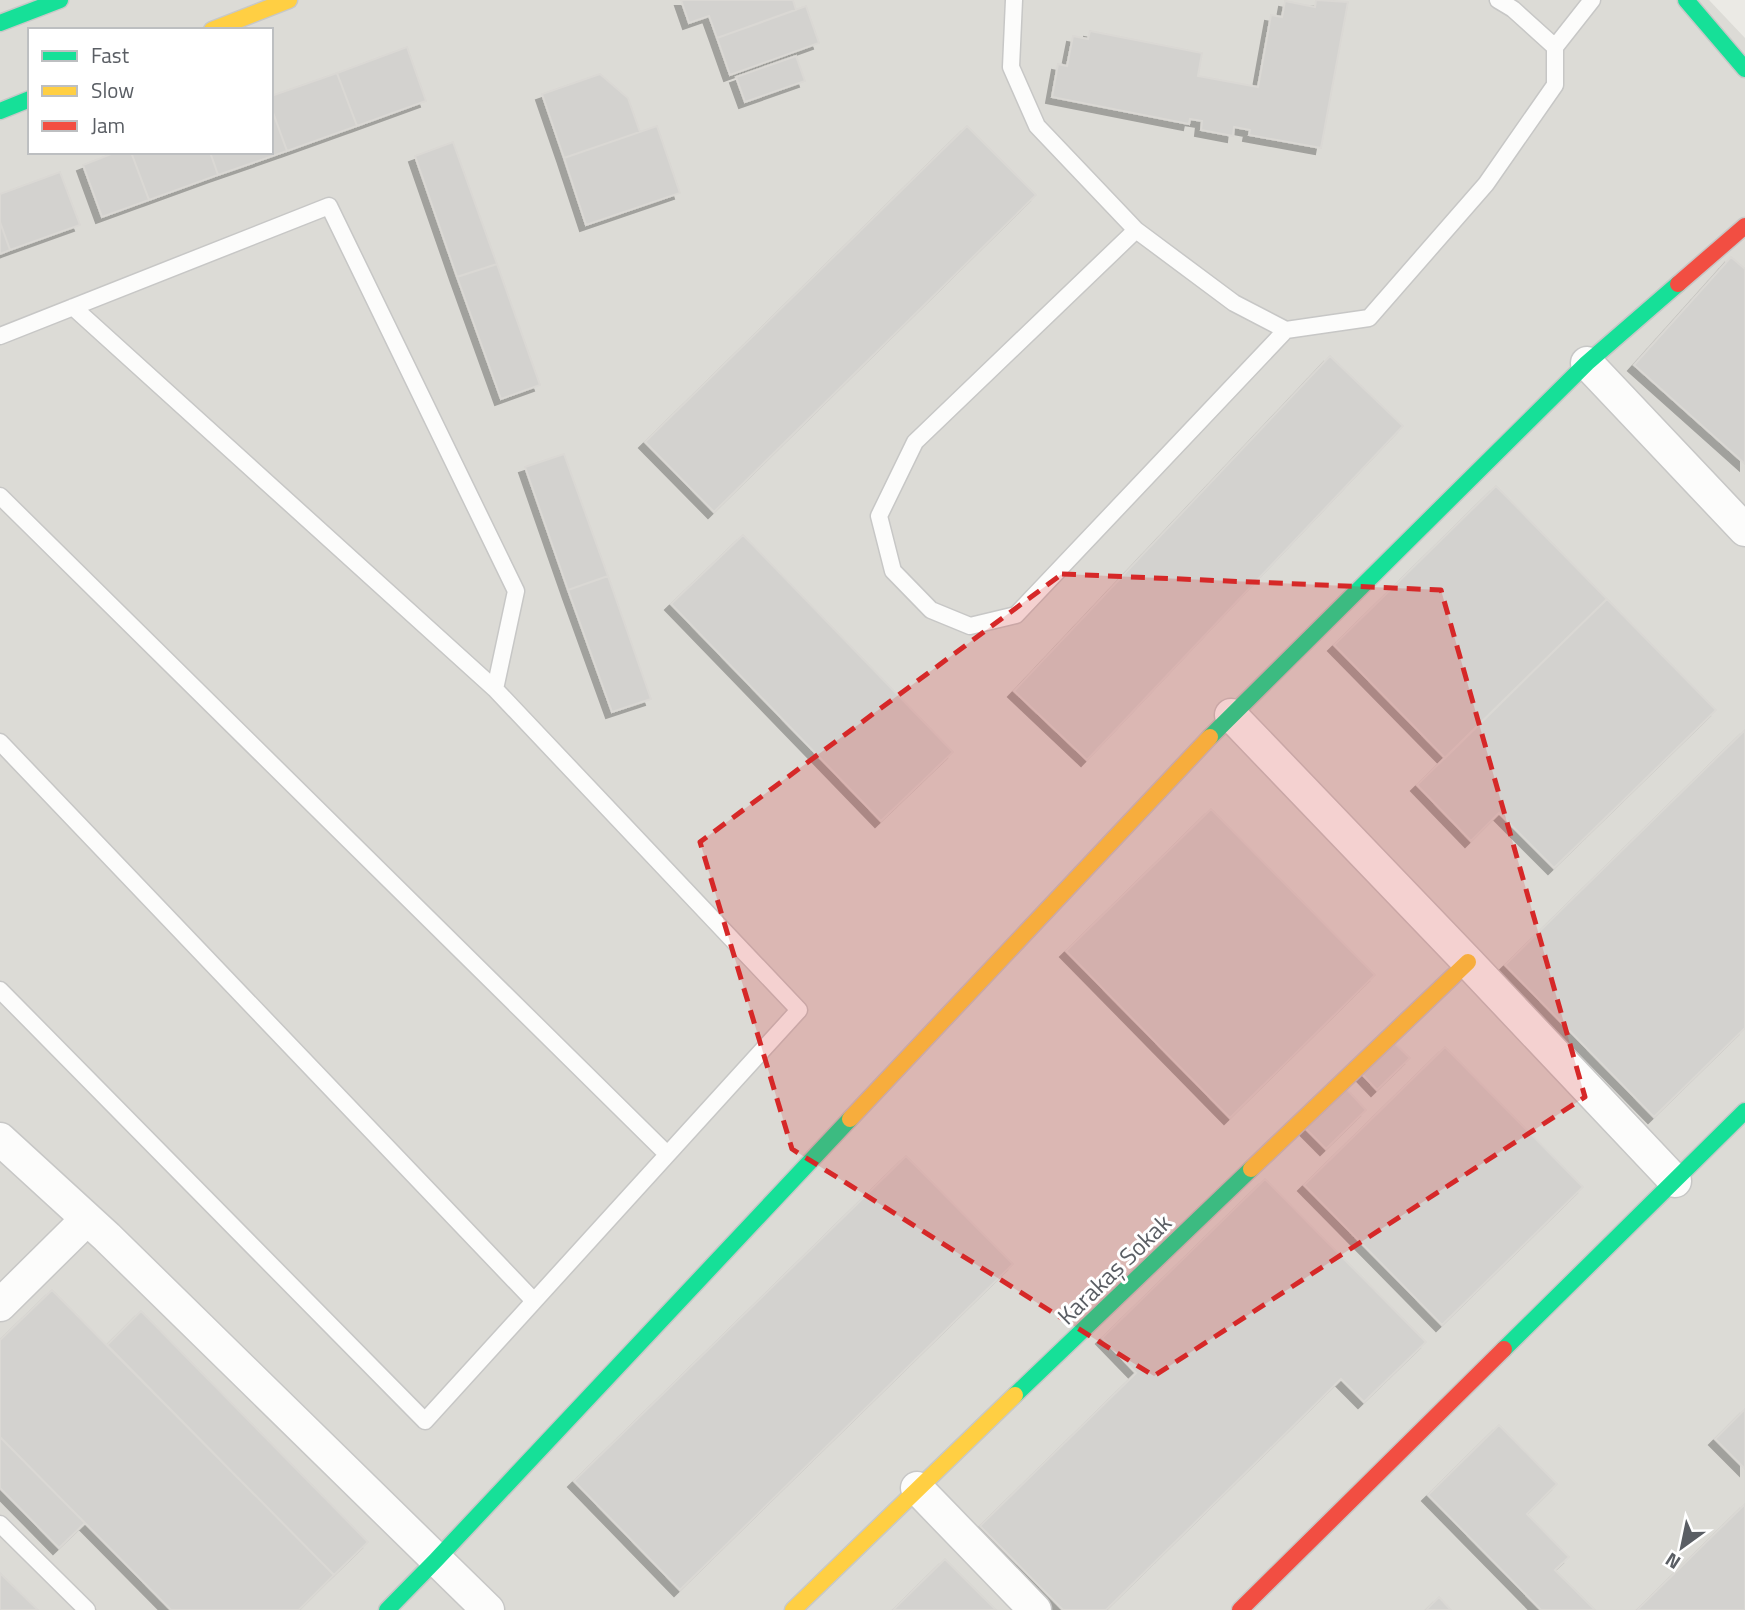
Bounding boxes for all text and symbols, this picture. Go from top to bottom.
legend [28,28,273,154]
text: Fast [91,39,130,71]
text: Slow [91,74,134,106]
text: Jam [91,109,125,141]
street label: Karakaş Sokak [1049,1205,1180,1333]
north arrow [1647,1512,1717,1582]
text: N [1659,1546,1686,1577]

